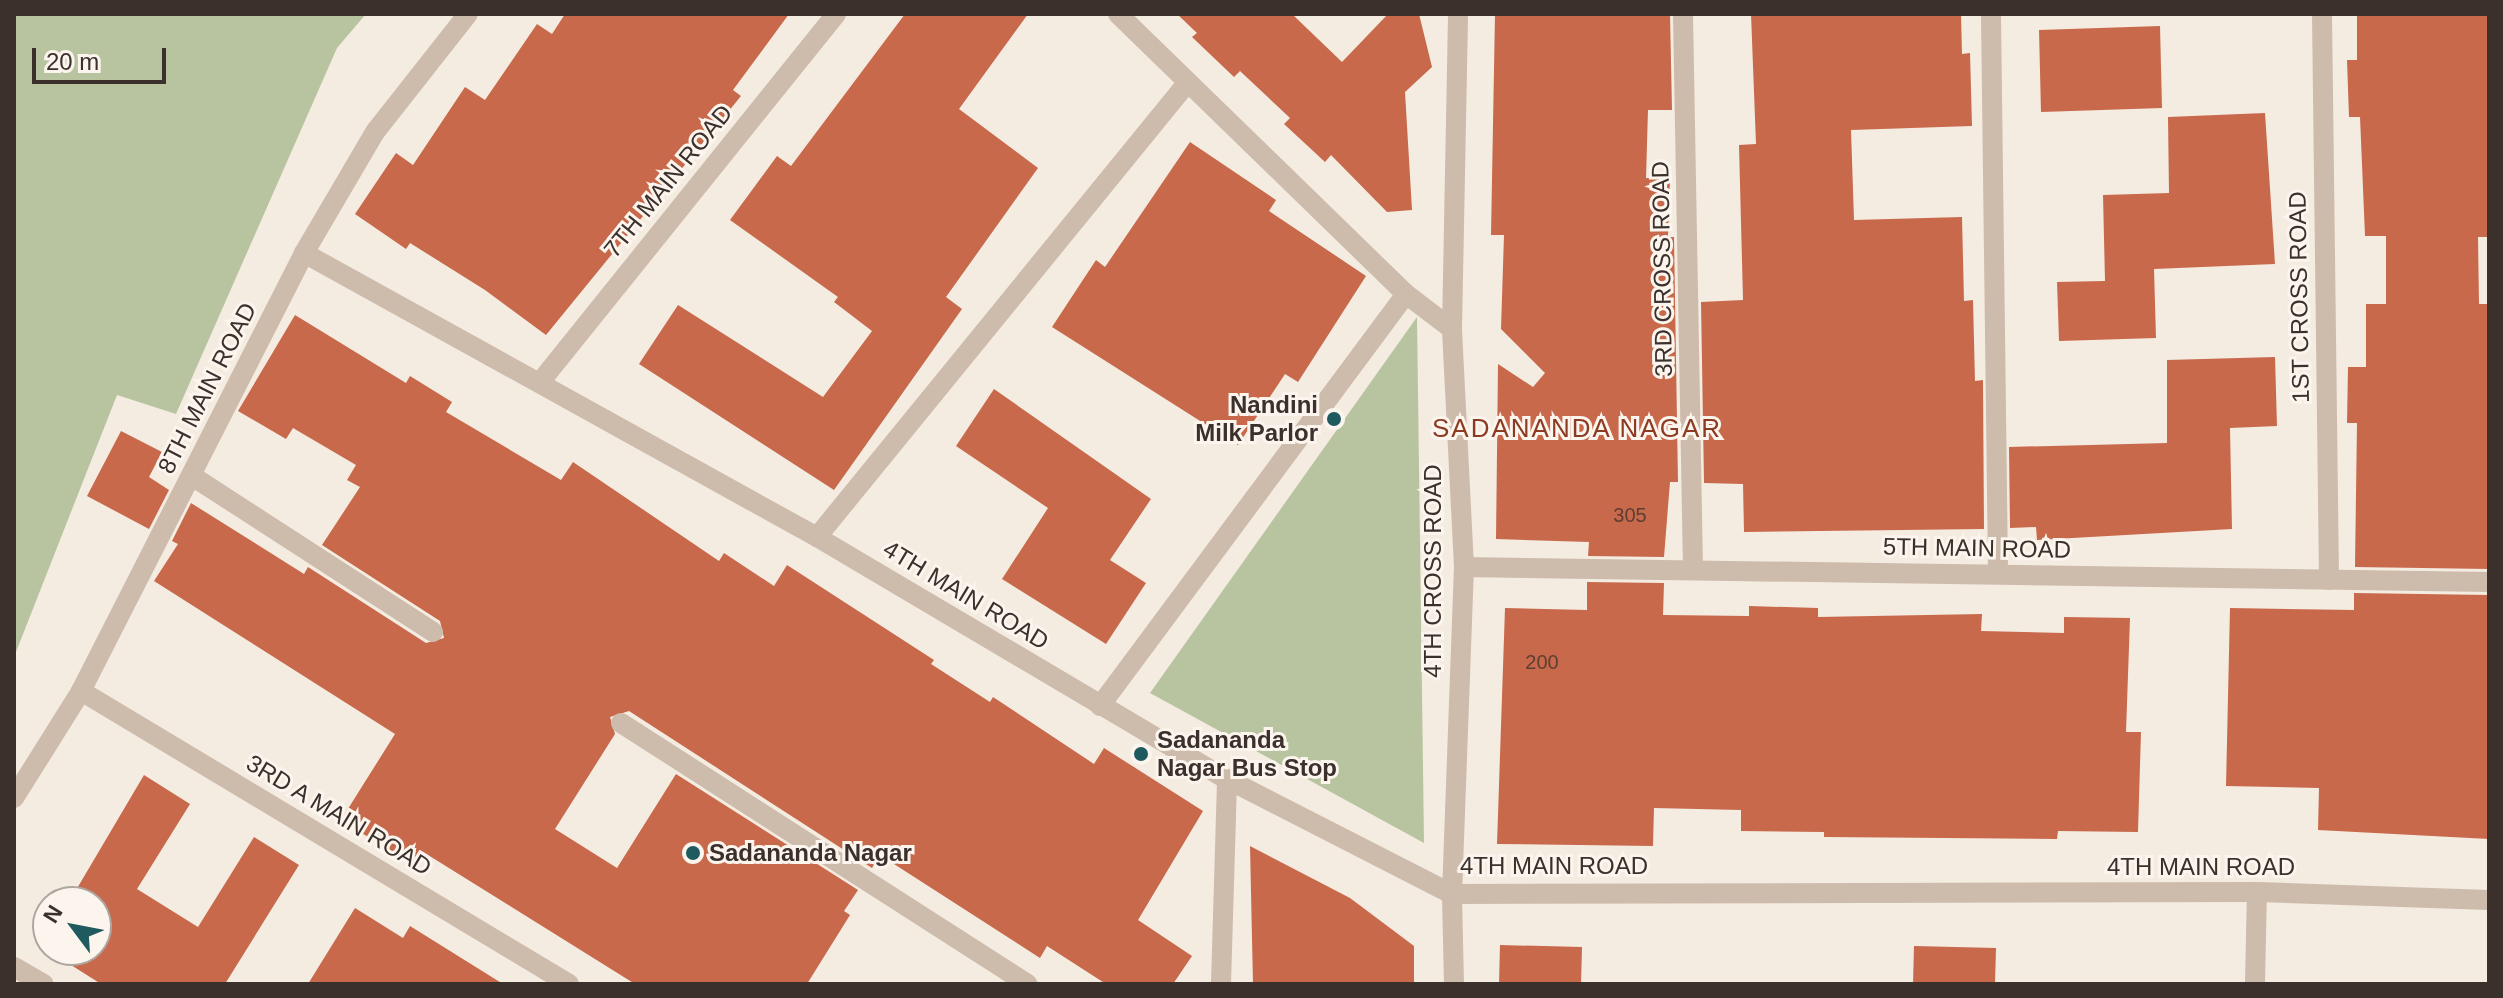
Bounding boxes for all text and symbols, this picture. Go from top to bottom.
scale bar [36,32,170,82]
text: 20 m [46,48,99,75]
street label: 7TH MAIN ROAD [598,99,738,263]
street label: 3RD CROSS ROAD [1646,161,1678,377]
street label: 1ST CROSS ROAD [2283,191,2315,403]
street label: 8TH MAIN ROAD [151,298,263,478]
place label: Nandini Milk Parlor [1195,391,1318,447]
marker: Nandini Milk Parlor [1325,410,1343,428]
district label: SADANANDA NAGAR [1431,413,1723,445]
street label: 4TH CROSS ROAD [1419,464,1447,678]
house number: 305 [1613,503,1647,527]
street label: 5TH MAIN ROAD [1883,532,2071,564]
street label: 4TH MAIN ROAD [878,534,1054,656]
house number: 200 [1525,650,1559,674]
place label: Sadananda Nagar Bus Stop [1157,726,1337,782]
marker: Sadananda Nagar Bus Stop [1132,745,1150,763]
street label: 3RD A MAIN ROAD [240,748,438,882]
place label: Sadananda Nagar [709,839,912,867]
marker: Sadananda Nagar [684,844,702,862]
street label: 4TH MAIN ROAD [1460,852,1648,880]
street label: 4TH MAIN ROAD [2107,853,2295,881]
north arrow [32,886,112,966]
text: N [38,901,68,927]

